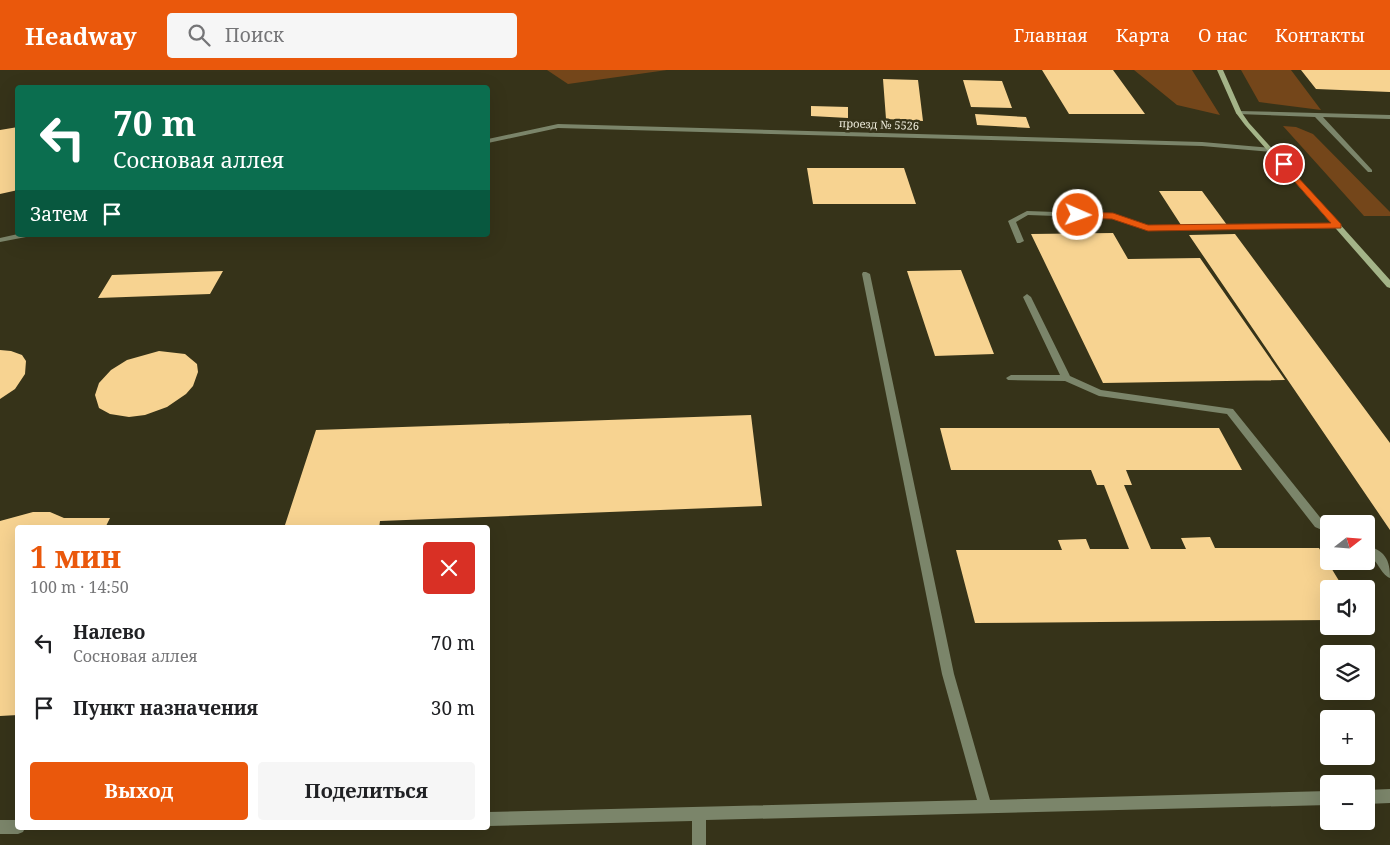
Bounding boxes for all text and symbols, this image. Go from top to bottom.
search box [167,13,517,58]
text: Headway [25,19,137,52]
icon: search [185,21,213,49]
text: Поиск [225,22,284,48]
text: Главная [1014,23,1088,47]
text: Карта [1116,23,1170,47]
text: О нас [1198,23,1247,47]
text: Контакты [1275,23,1365,47]
text: 70 m [113,99,196,146]
icon: left [30,105,95,170]
street label: проезд № 5526 [839,115,919,133]
pin [1263,143,1305,185]
text: Сосновая аллея [113,144,284,174]
icon: arrive [1270,150,1298,178]
position arrow [1051,188,1103,240]
icon: arrive [98,200,126,228]
text: Затем [30,201,88,227]
north arrow [1320,515,1375,570]
map controls [1320,515,1375,830]
text: 1 мин [30,536,121,577]
button: close [423,542,475,594]
text: 100 m · 14:50 [30,576,129,598]
button: sound [1320,580,1375,635]
text: Налево [73,619,145,645]
icon: left [30,629,58,657]
text: 70 m [431,630,475,656]
text: Сосновая аллея [73,645,198,667]
button: layers [1320,645,1375,700]
icon: arrive [30,694,58,722]
text: Пункт назначения [73,695,258,721]
text: 30 m [431,695,475,721]
button: + [1320,710,1375,765]
button: Выход [30,762,248,820]
button: Поделиться [258,762,475,820]
button: − [1320,775,1375,830]

